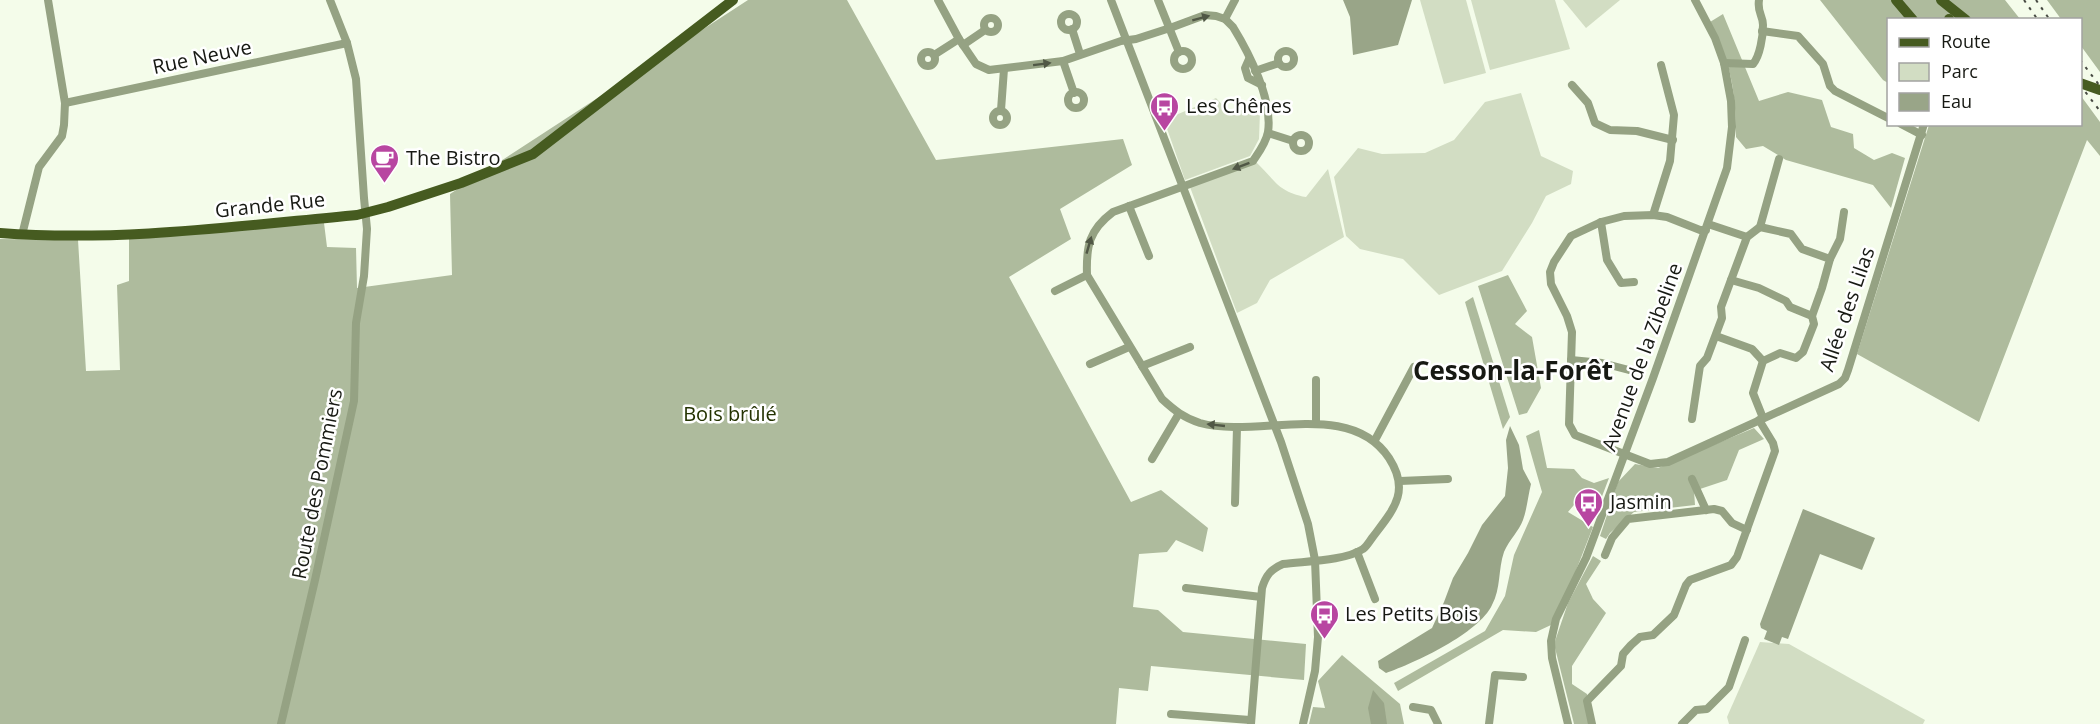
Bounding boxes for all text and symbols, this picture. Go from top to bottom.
one-way arrow [1192,13,1210,22]
legend [1887,18,2082,126]
text: Route [1941,29,1991,53]
street label: Rue Neuve [150,33,254,80]
one-way arrow [1033,59,1052,69]
text: Parc [1941,59,1978,83]
text: Eau [1941,89,1972,113]
bus stop icon: Les Chênes [1149,90,1181,132]
place label: Les Chênes [1186,92,1292,119]
cafe icon: The Bistro [369,142,401,184]
place label: The Bistro [406,144,501,171]
one-way arrow [1231,161,1249,171]
street label: Grande Rue [214,185,326,224]
one-way arrow [1085,236,1094,254]
street label: Allée des Lilas [1813,243,1880,375]
street label: Avenue de la Zibeline [1595,259,1688,455]
district label: Cesson-la-Forêt [1413,352,1613,388]
street label: Route des Pommiers [285,386,348,581]
park label: Bois brûlé [683,400,777,427]
one-way arrow [1206,420,1225,430]
bus stop icon: Jasmin [1573,486,1605,528]
place label: Jasmin [1608,488,1672,515]
bus stop icon: Les Petits Bois [1308,598,1340,640]
place label: Les Petits Bois [1345,600,1478,627]

